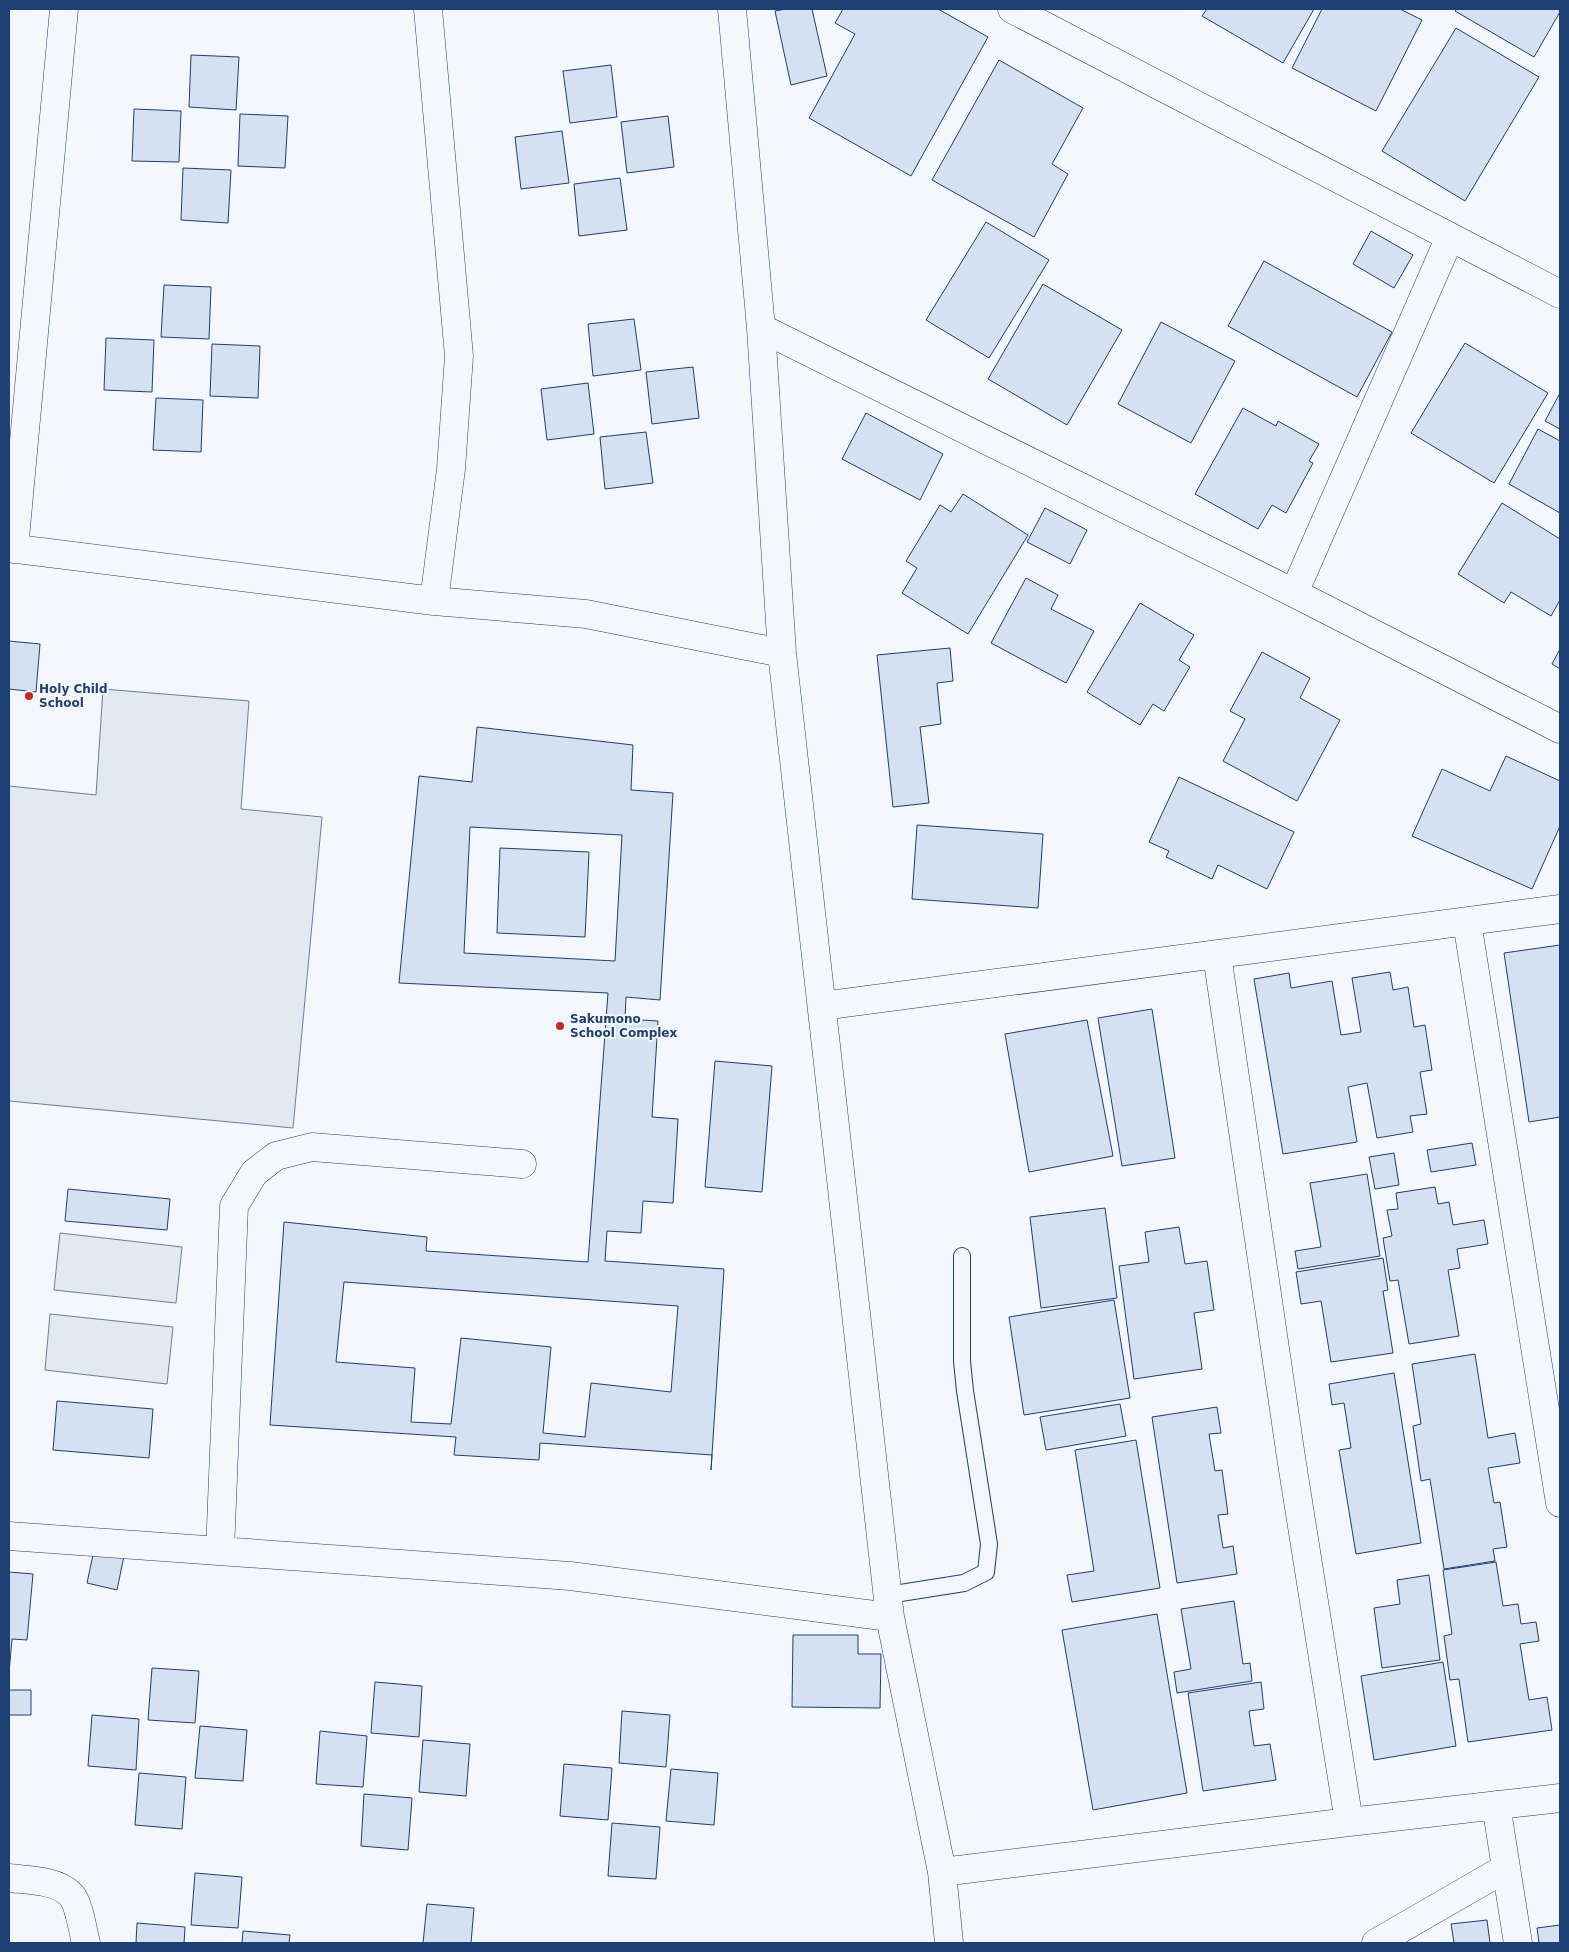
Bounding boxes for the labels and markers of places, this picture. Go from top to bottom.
place label: Holy Child School [39,682,108,710]
marker: Holy Child School [23,690,35,702]
place label: Sakumono School Complex [570,1012,677,1040]
marker: Sakumono School Complex [554,1020,566,1032]

